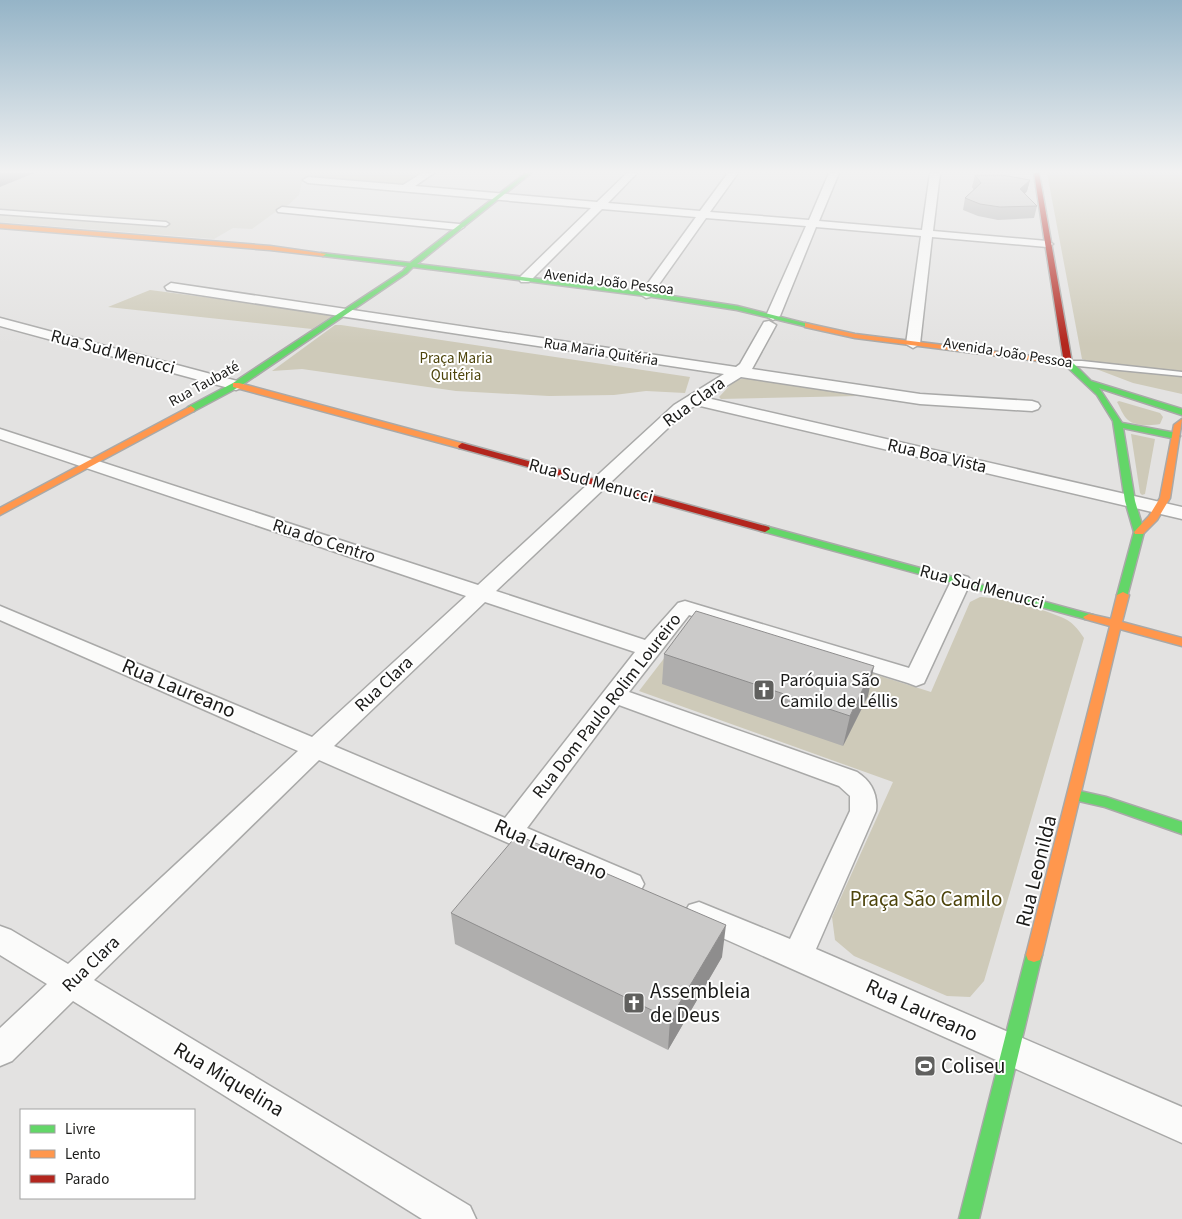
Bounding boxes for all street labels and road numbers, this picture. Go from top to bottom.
street label: Avenida João Pessoa [543,264,675,300]
street label: Rua Sud Menucci [48,323,178,381]
street label: Avenida João Pessoa [942,332,1074,374]
street label: Rua Maria Quitéria [542,333,660,371]
street label: Rua Taubaté [165,356,243,412]
street label: Rua Clara [658,371,730,433]
street label: Rua Boa Vista [885,432,989,480]
street label: Rua Sud Menucci [526,452,656,510]
street label: Rua do Centro [269,513,379,569]
street label: Rua Sud Menucci [917,558,1047,616]
street label: Rua Dom Paulo Rolim Loureiro [527,608,687,804]
street label: Rua Clara [349,650,419,718]
street label: Rua Laureano [117,651,241,725]
street label: Rua Laureano [490,811,612,887]
street label: Rua Leonilda [1008,812,1064,930]
street label: Rua Clara [57,930,125,998]
street label: Rua Laureano [861,971,983,1049]
street label: Rua Miquelina [168,1034,290,1124]

